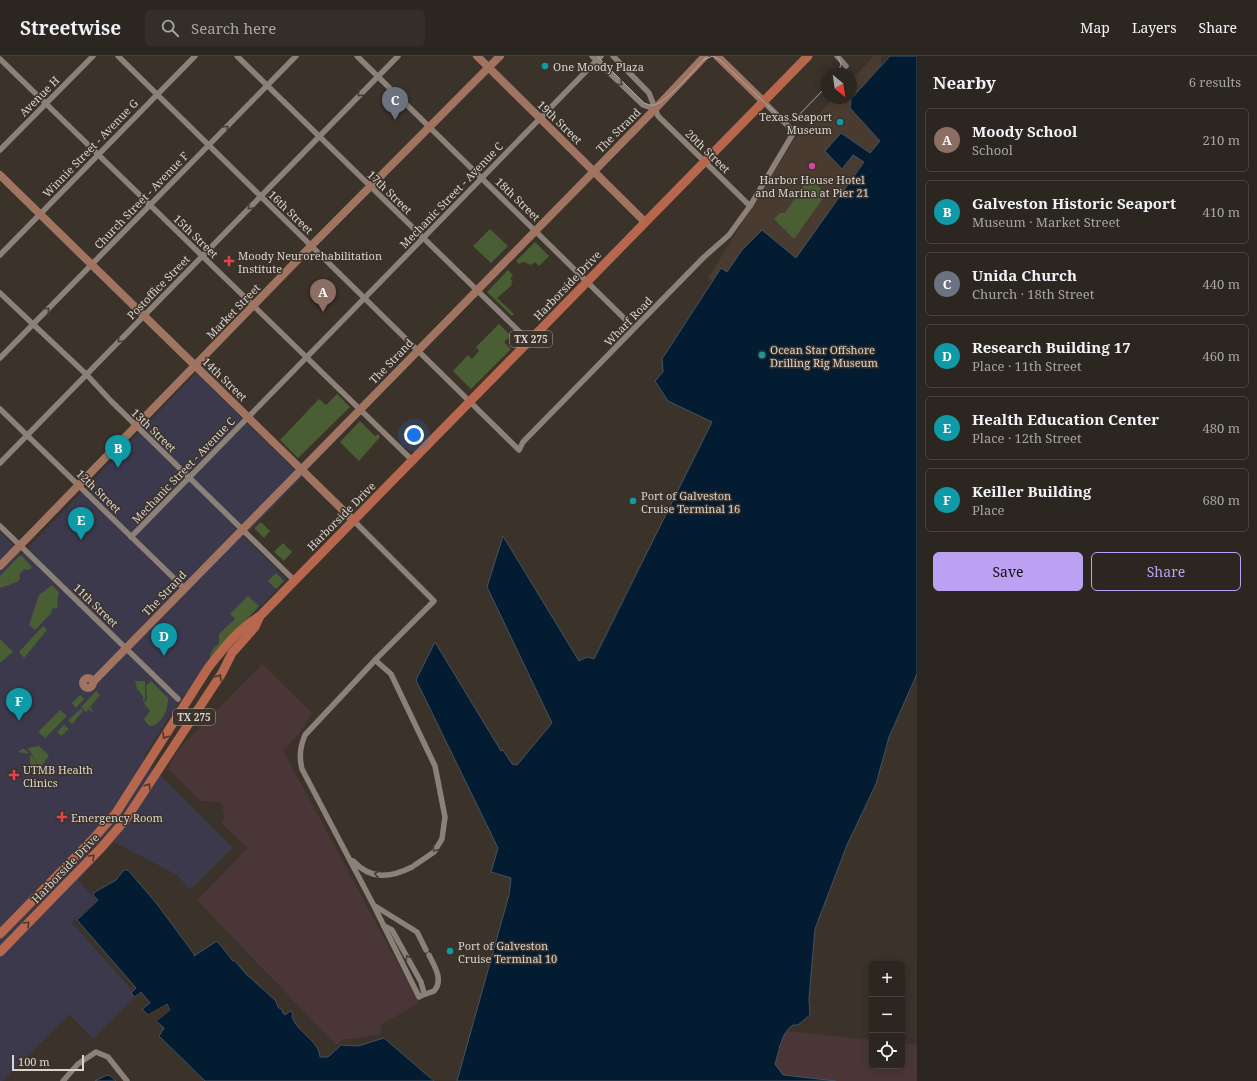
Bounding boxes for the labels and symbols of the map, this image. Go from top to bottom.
place label: One Moody Plaza [553,59,644,74]
marker: One Moody Plaza [540,61,550,71]
north arrow [821,68,857,104]
street label: Avenue H [16,73,62,119]
one-way arrow [615,78,623,86]
pin: C [382,87,408,120]
one-way arrow [357,89,365,97]
street label: Winnie Street - Avenue G [39,95,141,200]
street label: 19th Street [534,97,586,147]
street label: The Strand [592,104,644,156]
place label: Texas Seaport Museum [759,109,833,137]
marker: Texas Seaport Museum [835,117,845,127]
one-way arrow [221,125,229,133]
street label: 20th Street [682,126,734,176]
street label: Mechanic Street - Avenue C [396,138,506,251]
street label: Church Street - Avenue F [91,148,192,252]
marker: Harbor House Hotel and Marina at Pier 21 [807,161,817,171]
street label: 17th Street [364,167,416,217]
place label: Harbor House Hotel and Marina at Pier 21 [755,172,869,200]
street label: 18th Street [492,174,544,224]
street label: 16th Street [265,187,317,237]
one-way arrow [247,202,255,210]
street label: 15th Street [170,211,222,261]
street label: Harborside Drive [530,247,604,323]
place label: Moody Neurorehabilitation Institute [238,248,382,276]
street label: Postoffice Street [123,251,193,322]
marker: Moody Neurorehabilitation Institute [223,255,235,267]
pin: A [310,279,336,312]
street label: Market Street [203,280,263,342]
street label: Wharf Road [601,293,656,349]
one-way arrow [42,307,50,315]
road number: TX 275 [510,331,552,347]
one-way arrow [117,335,125,343]
street label: The Strand [366,335,416,387]
place label: Ocean Star Offshore Drilling Rig Museum [770,342,879,370]
marker: Ocean Star Offshore Drilling Rig Museum [757,350,767,360]
street label: 14th Street [199,354,251,404]
street label: 13th Street [128,405,180,455]
street label: Mechanic Street - Avenue C [128,413,238,526]
your location [404,425,424,445]
pin: B [105,435,131,468]
street label: 12th Street [73,466,125,516]
street label: Harborside Drive [303,478,379,554]
place label: Port of Galveston Cruise Terminal 16 [641,488,740,516]
marker: Port of Galveston Cruise Terminal 16 [628,496,638,506]
pin: E [68,507,94,540]
street label: The Strand [139,567,189,619]
street label: 11th Street [70,580,122,630]
pin: D [151,623,177,656]
one-way arrow [215,674,222,681]
pin: F [6,688,32,721]
road number: TX 275 [173,709,215,725]
one-way arrow [162,732,169,739]
place label: UTMB Health Clinics [23,762,93,790]
marker: UTMB Health Clinics [8,769,20,781]
one-way arrow [143,783,151,790]
place label: Emergency Room [71,810,164,825]
marker: Emergency Room [56,811,68,823]
street label: Harborside Drive [28,830,102,906]
one-way arrow [433,844,440,851]
one-way arrow [87,854,95,862]
one-way arrow [374,871,380,879]
one-way arrow [22,921,30,929]
place label: Port of Galveston Cruise Terminal 10 [458,938,557,966]
marker: Port of Galveston Cruise Terminal 10 [445,946,455,956]
one-way arrow [405,955,412,962]
scale bar [12,1053,84,1072]

